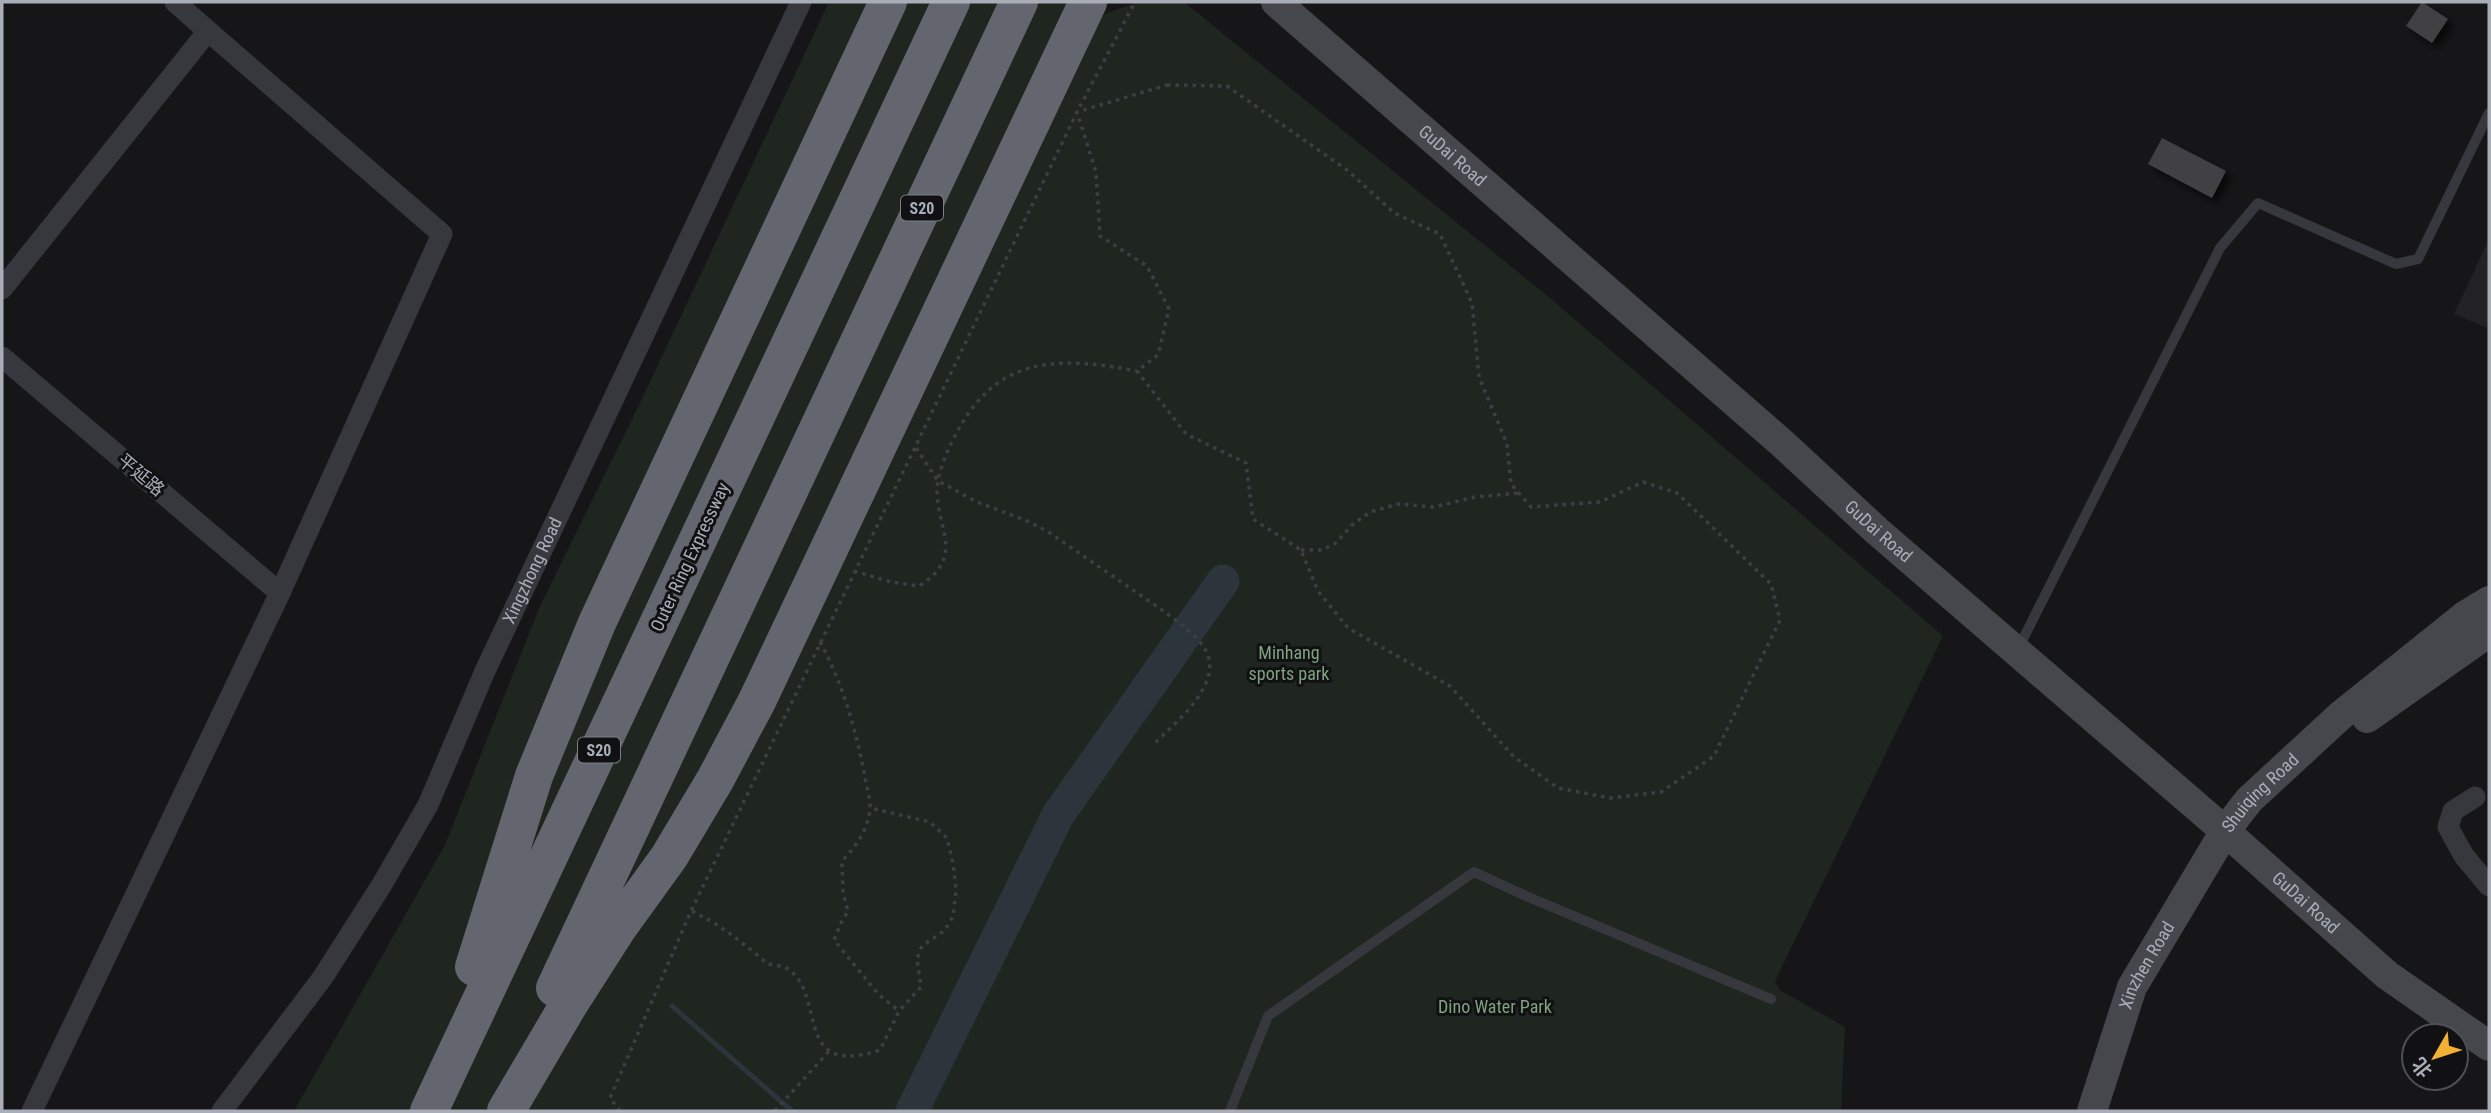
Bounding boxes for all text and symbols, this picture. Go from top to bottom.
street label: GuDai Road [1415,120,1491,191]
road number: S20 [901,196,943,220]
street label: 平延路 [114,449,169,500]
street label: Outer Ring Expressway [646,479,733,635]
street label: GuDai Road [1841,496,1916,566]
street label: Xingzhong Road [498,514,566,627]
park label: Minhang sports park [1249,642,1329,684]
road number: S20 [578,737,620,762]
street label: Shuiqing Road [2217,749,2303,836]
street label: GuDai Road [2268,867,2344,938]
street label: Xinzhen Road [2115,918,2179,1012]
park label: Dino Water Park [1438,996,1552,1017]
north arrow [2400,1022,2470,1092]
text: 北 [2407,1053,2437,1082]

